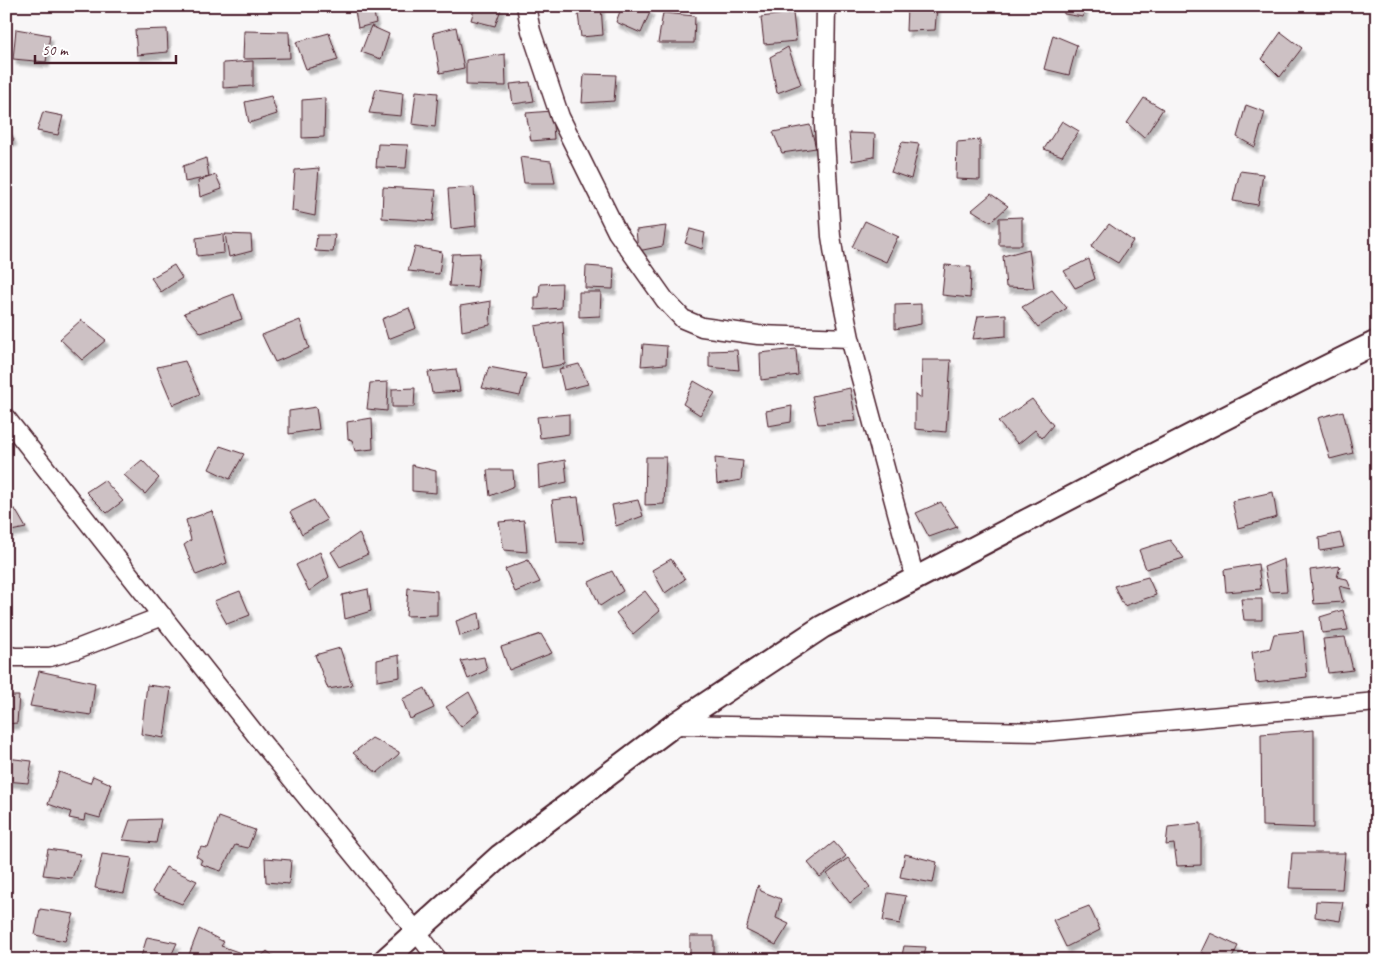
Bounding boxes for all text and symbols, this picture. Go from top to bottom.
scale bar [35,32,176,64]
text: 50 m [42,41,69,60]

